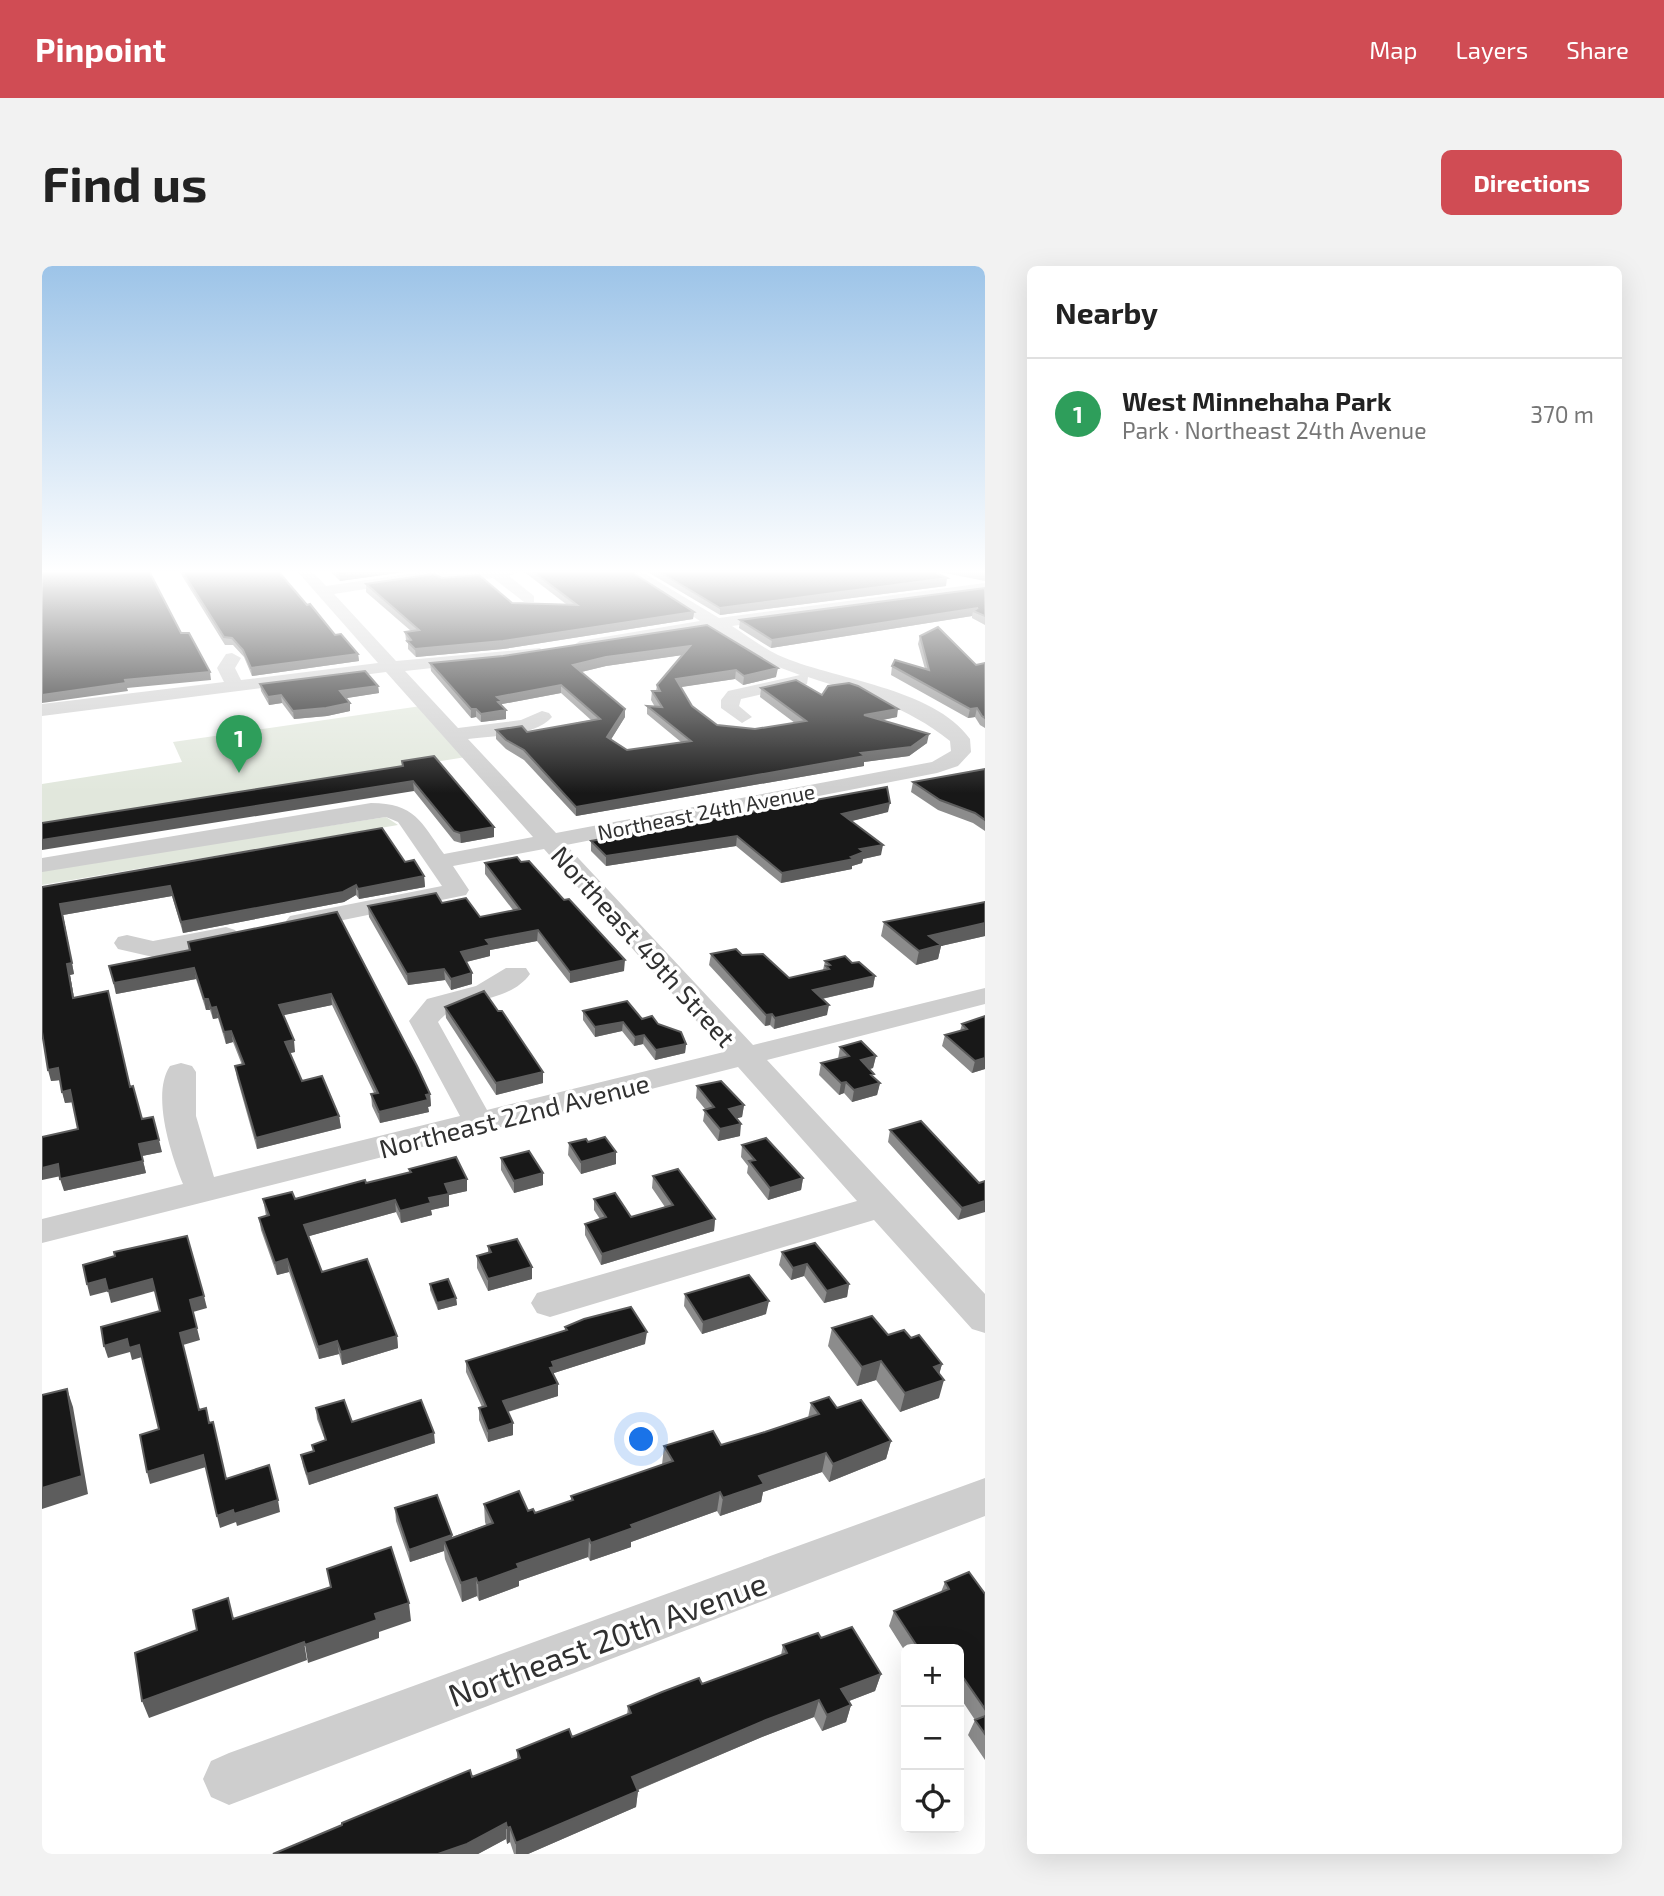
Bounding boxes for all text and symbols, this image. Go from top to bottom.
text: Pinpoint [35,29,166,69]
text: Map [1369,35,1417,64]
text: Layers [1455,35,1528,64]
text: Share [1566,35,1629,64]
button: Directions [1441,150,1622,215]
text: Find us [42,153,207,212]
text: Nearby [1055,294,1158,330]
text: West Minnehaha Park [1122,385,1392,416]
text: 1 [1073,400,1083,428]
text: 370 m [1530,400,1594,428]
text: Park · Northeast 24th Avenue [1122,416,1427,444]
pin: 1 [216,715,262,773]
street label: Northeast 24th Avenue [595,778,817,844]
street label: Northeast 49th Street [546,839,742,1053]
street label: Northeast 22nd Avenue [376,1066,652,1164]
your location [624,1422,658,1456]
street label: Northeast 20th Avenue [442,1563,772,1713]
map controls [901,1644,964,1833]
button: + [901,1644,964,1707]
button: − [901,1707,964,1770]
button: locate [901,1770,964,1833]

